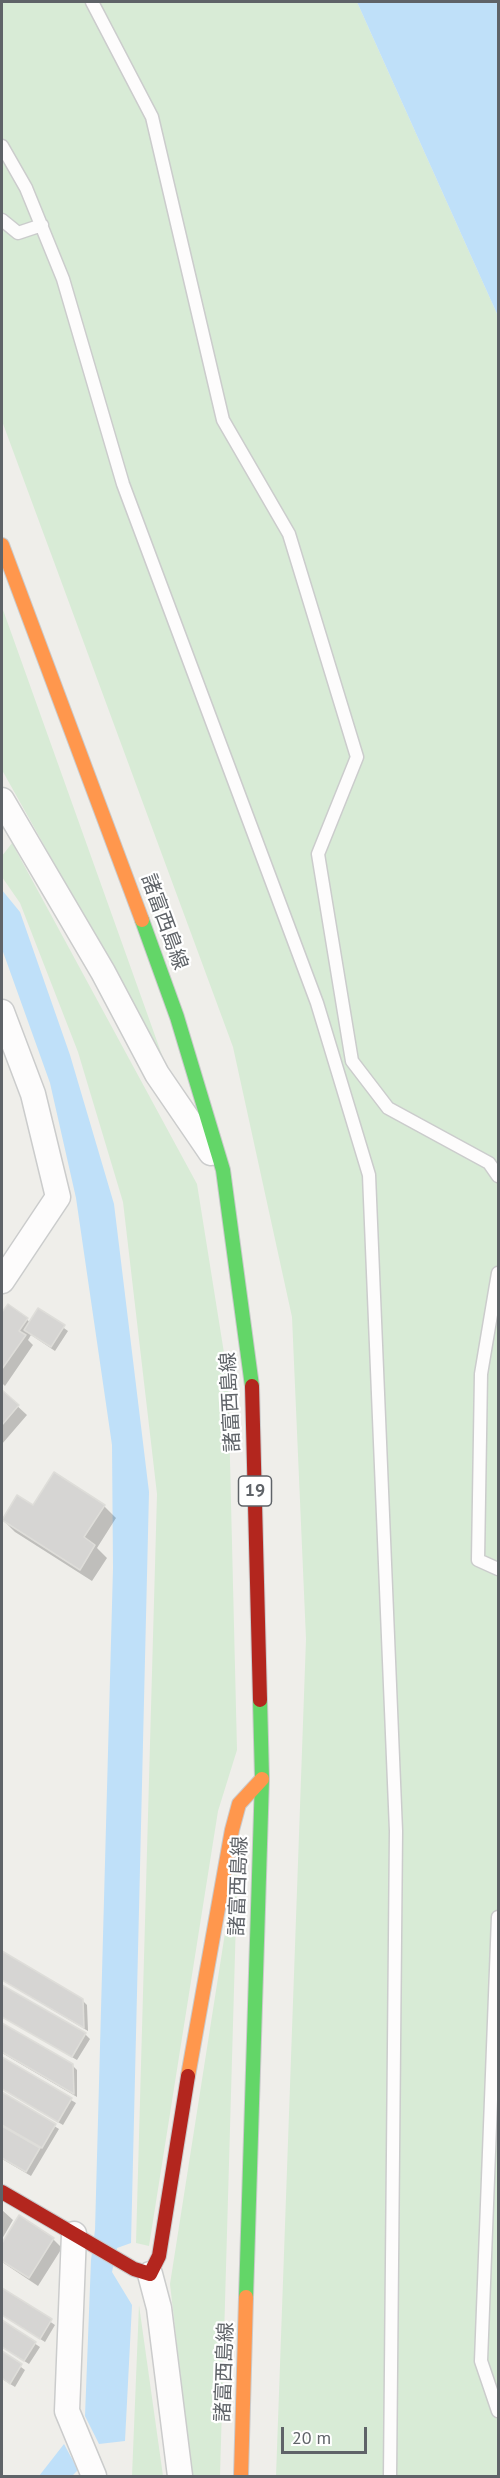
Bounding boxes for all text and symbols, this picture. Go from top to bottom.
street label: 諸富西島線 [136,871,192,973]
street label: 諸富西島線 [216,1351,246,1453]
road number: 19 [238,1476,272,1506]
street label: 諸富西島線 [225,1836,253,1936]
street label: 諸富西島線 [211,2322,239,2422]
scale bar [284,2415,370,2453]
text: 20 m [292,2426,331,2449]

